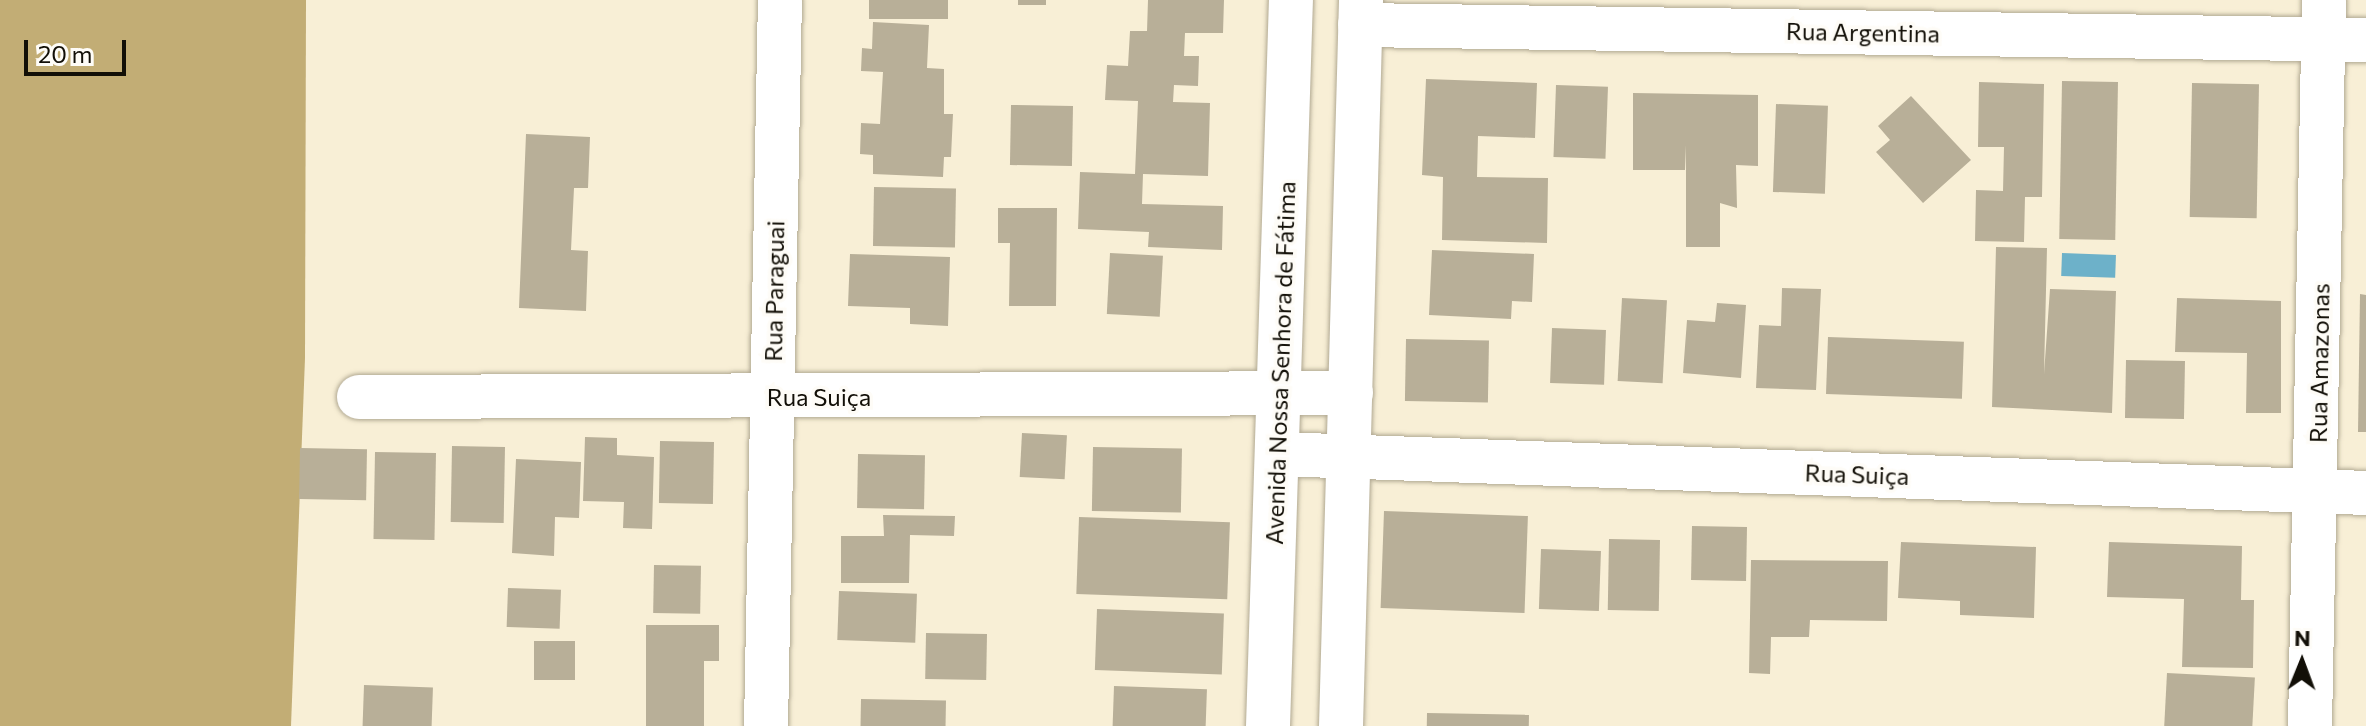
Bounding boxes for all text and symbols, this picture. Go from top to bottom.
street label: Rua Argentina [1786,16,1940,48]
scale bar [28,24,130,74]
text: 20 m [38,39,92,68]
street label: Avenida Nossa Senhora de Fátima [1259,181,1301,545]
street label: Rua Paraguai [758,220,790,362]
street label: Rua Amazonas [2303,283,2335,443]
street label: Rua Suiça [767,383,871,411]
street label: Rua Suiça [1804,458,1910,490]
north arrow [2262,622,2342,702]
text: N [2294,624,2311,651]

